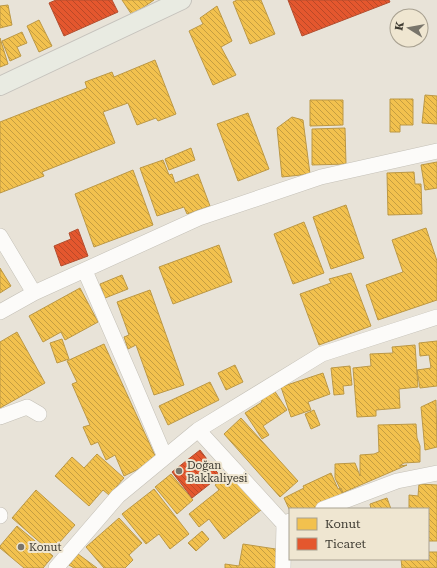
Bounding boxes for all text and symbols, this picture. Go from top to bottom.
north arrow [389,8,429,48]
text: K [392,20,407,32]
place label: Doğan Bakkaliyesi [187,459,248,485]
marker: Doğan Bakkaliyesi [174,466,184,476]
legend [289,508,429,560]
text: Konut [325,517,361,531]
text: Ticaret [325,537,366,551]
place label: Konut [29,541,62,554]
marker: Konut [16,542,26,552]

